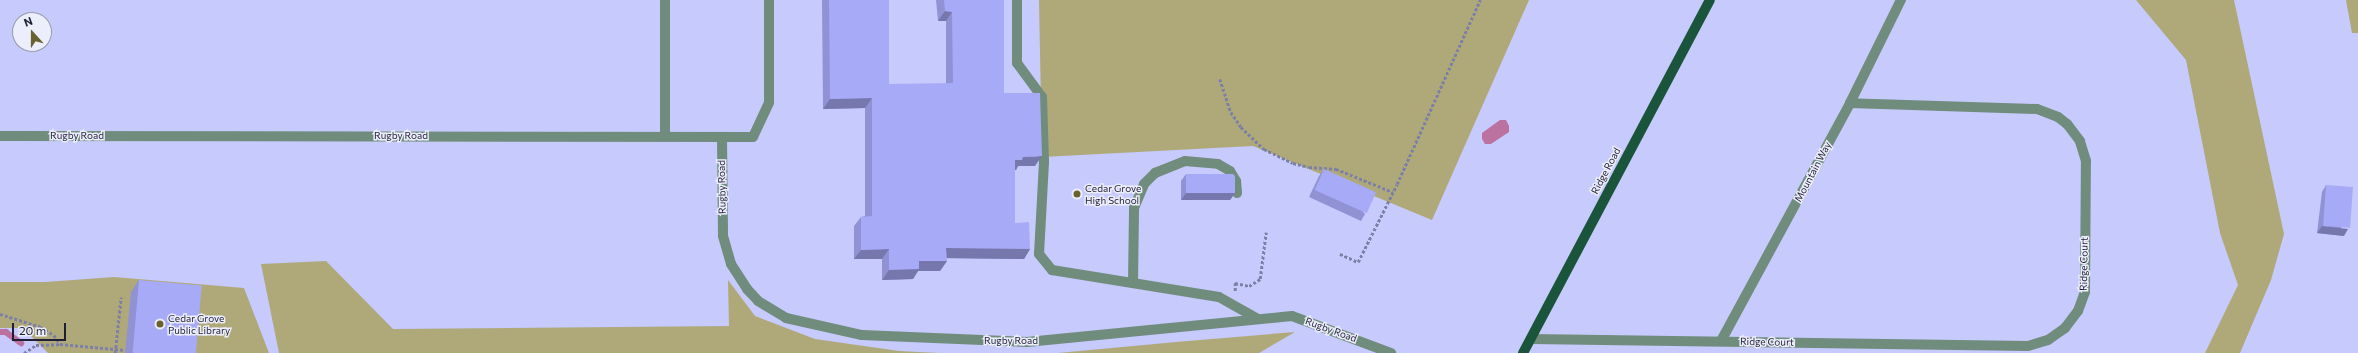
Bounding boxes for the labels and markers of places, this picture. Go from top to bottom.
place label: Cedar Grove High School [1085,182,1141,206]
marker: Cedar Grove High School [1072,189,1082,199]
place label: Cedar Grove Public Library [168,312,230,336]
marker: Cedar Grove Public Library [155,319,165,329]

